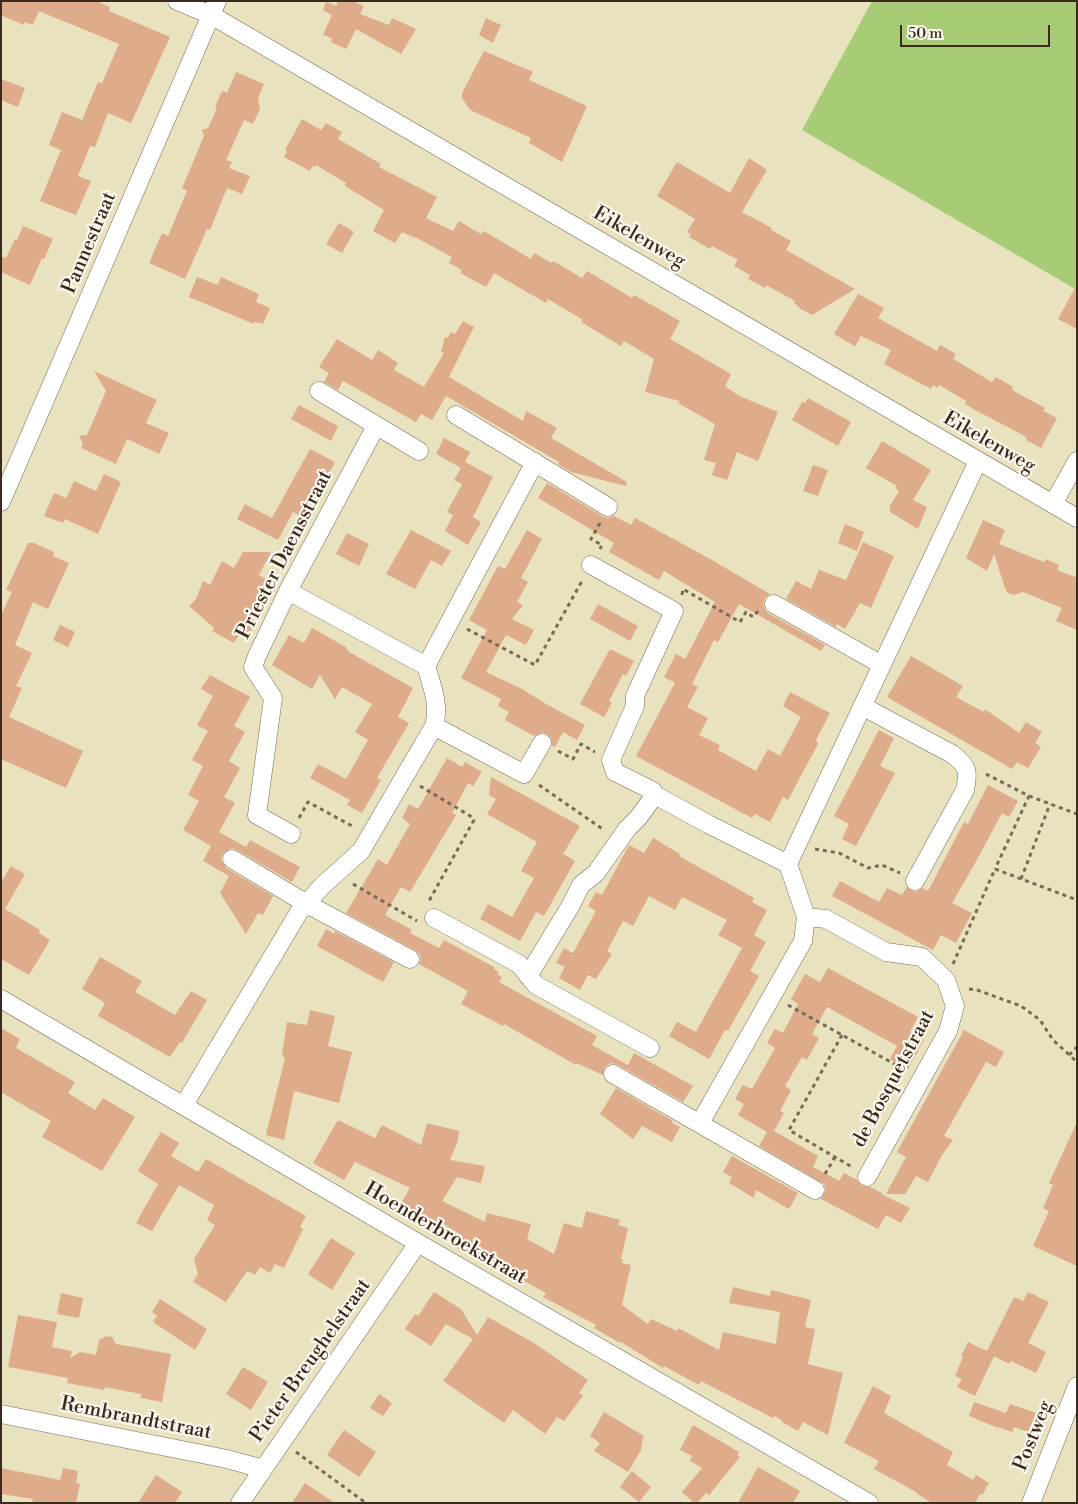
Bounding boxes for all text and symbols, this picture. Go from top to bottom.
scale bar [903,15,1053,47]
text: 50 m [908,24,942,43]
street label: Pannestraat [58,188,122,298]
street label: Eikelenweg [588,202,690,274]
street label: Eikelenweg [938,407,1040,479]
street label: Priester Daensstraat [232,466,338,644]
street label: de Bosquetstraat [848,1006,940,1152]
street label: Hoenderbroekstraat [360,1178,530,1290]
street label: Pieter Breughelstraat [245,1275,377,1447]
street label: Rembrandtstraat [58,1393,214,1445]
street label: Postweg [1009,1397,1059,1475]

